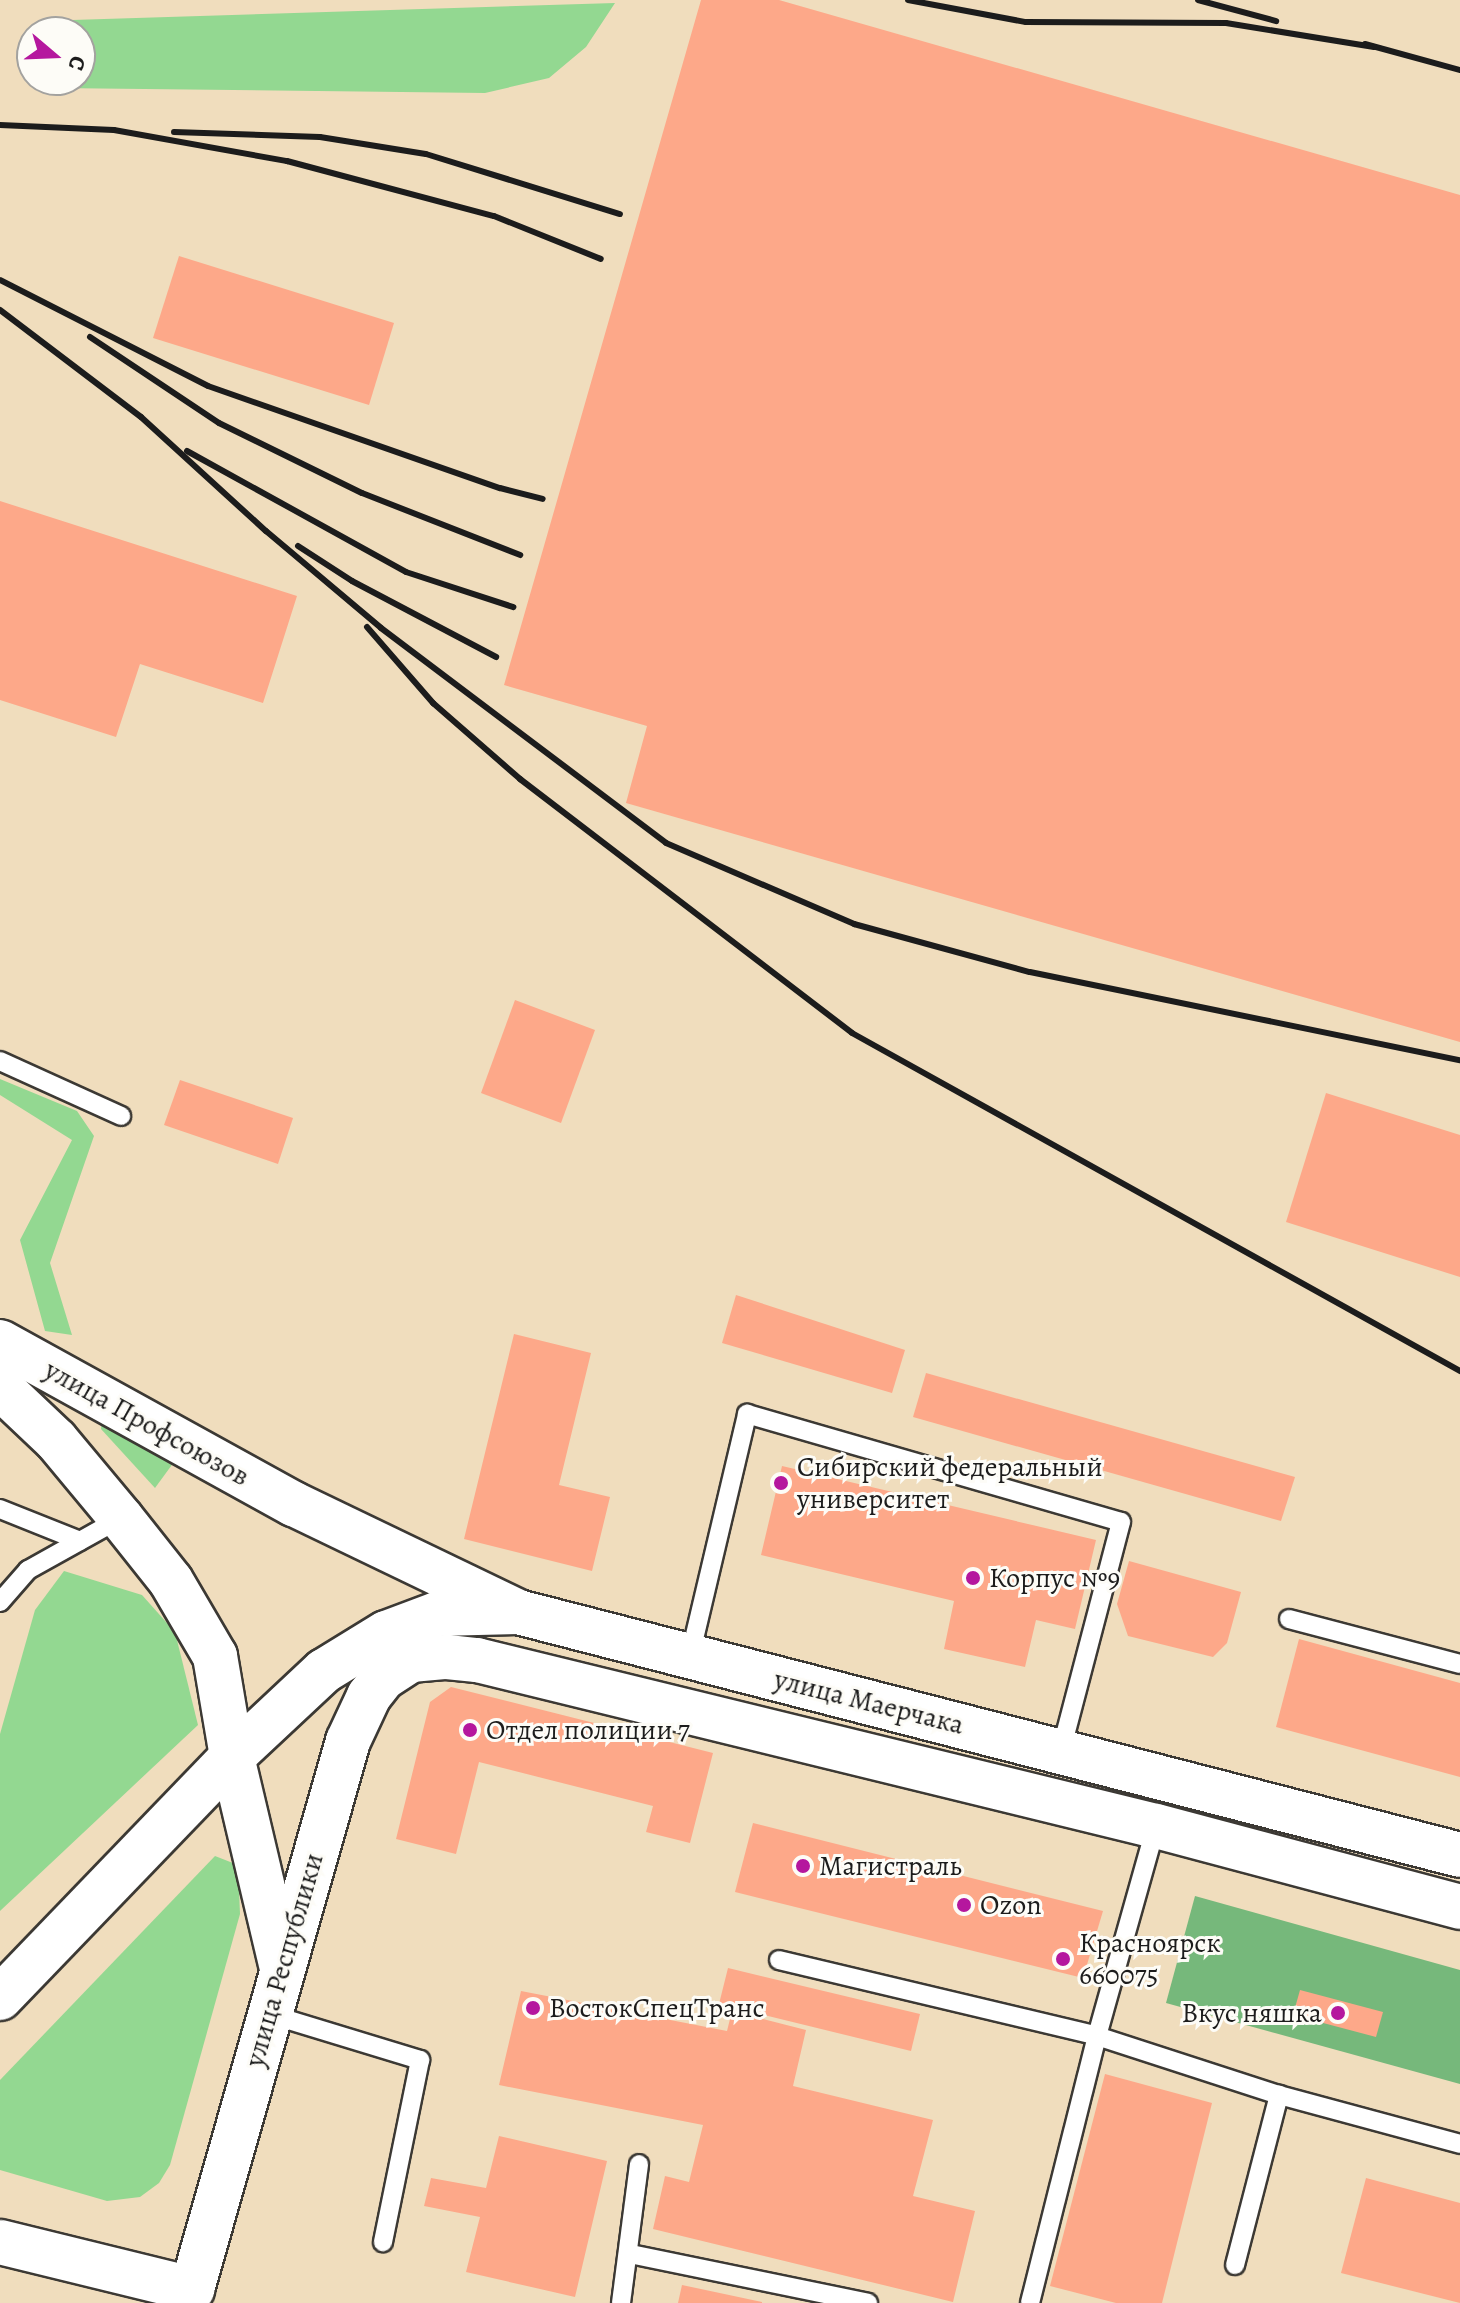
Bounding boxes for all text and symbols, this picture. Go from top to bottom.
north arrow [16,16,96,96]
text: С [60,52,93,74]
street label: улица Профсоюзов [39,1353,255,1493]
place label: Сибирский федеральный университет [797,1450,1103,1516]
marker: Сибирский федеральный университет [772,1474,790,1492]
place label: Корпус №9 [989,1561,1120,1595]
marker: Корпус №9 [964,1569,982,1587]
street label: улица Маерчака [771,1662,967,1742]
place label: Отдел полиции 7 [486,1713,690,1747]
marker: Отдел полиции 7 [461,1721,479,1739]
street label: улица Республики [237,1849,331,2071]
place label: Магистраль [819,1849,962,1883]
marker: Магистраль [794,1857,812,1875]
place label: Ozon [980,1888,1042,1922]
marker: Ozon [955,1896,973,1914]
place label: Красноярск 660075 [1079,1926,1221,1992]
marker: Красноярск 660075 [1054,1950,1072,1968]
place label: ВостокСпецТранс [549,1991,765,2025]
place label: Вкус няшка [1182,1996,1322,2030]
marker: ВостокСпецТранс [524,1999,542,2017]
marker: Вкус няшка [1329,2004,1347,2022]

